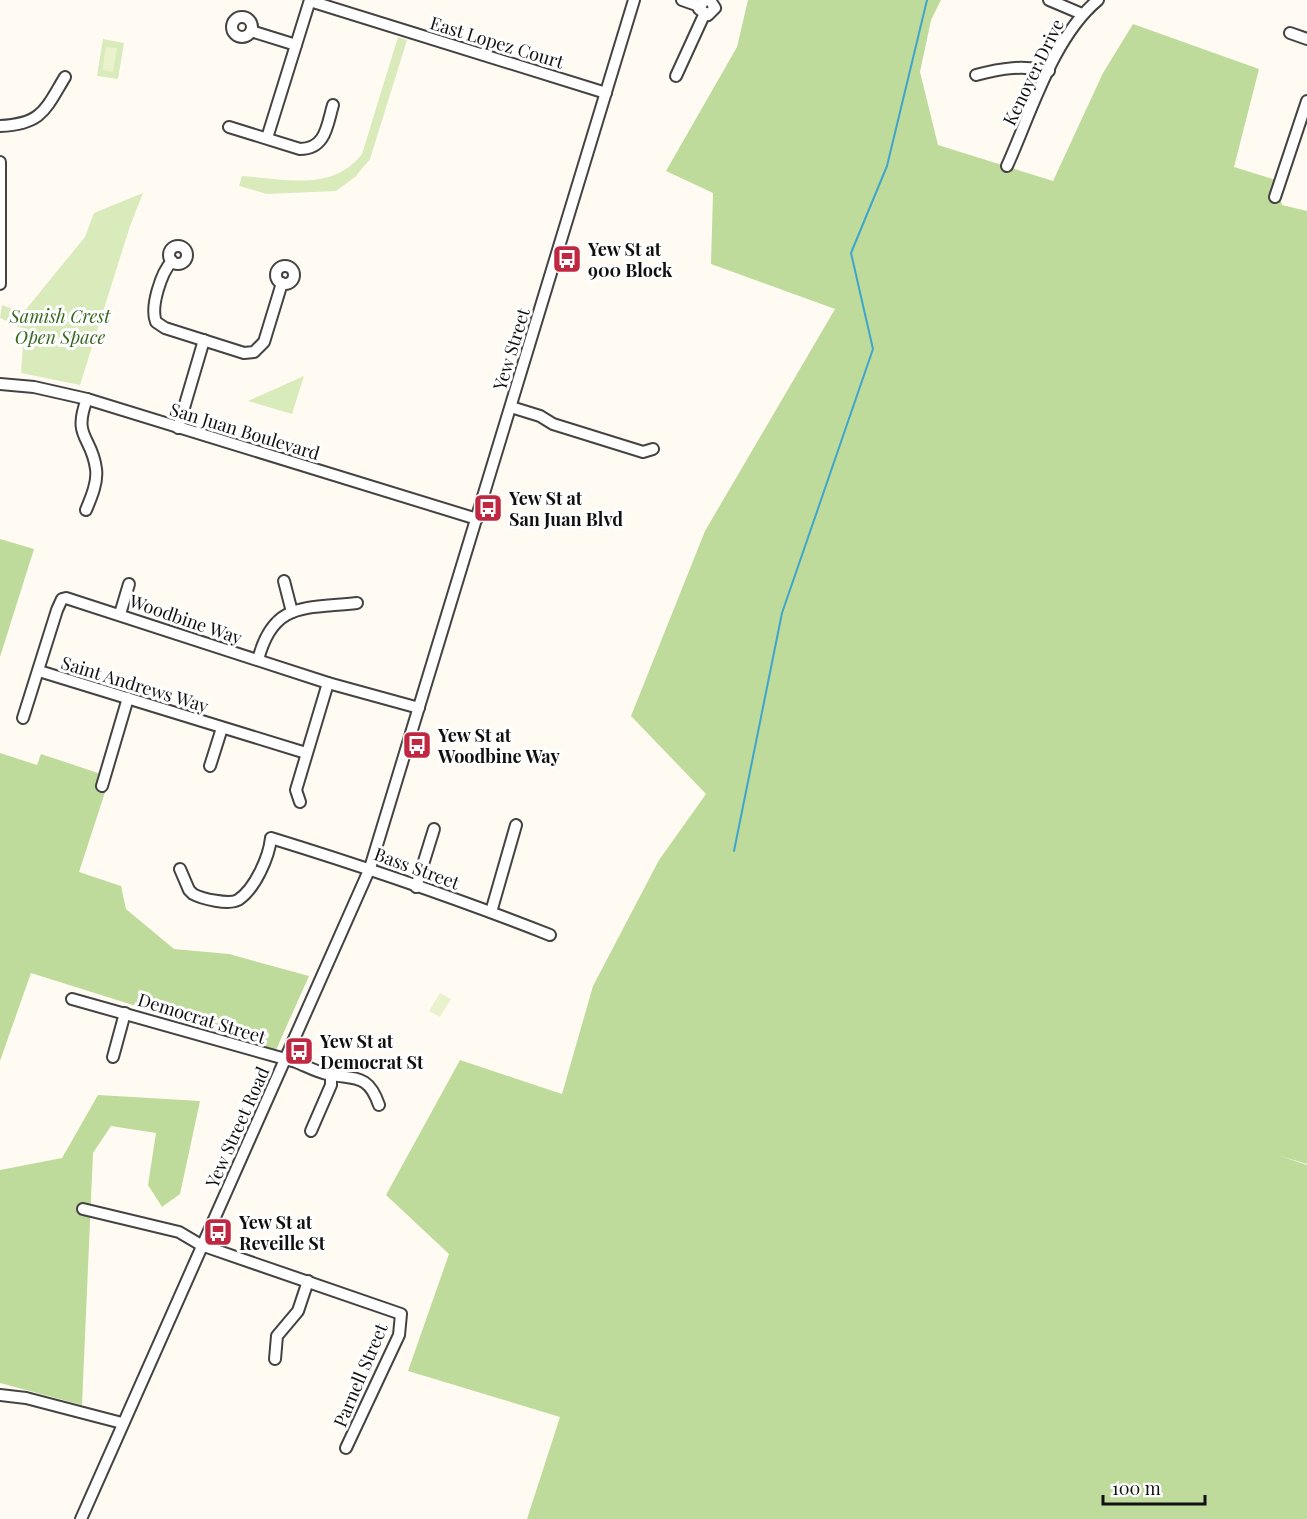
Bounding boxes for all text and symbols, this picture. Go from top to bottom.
street label: East Lopez Court [427,10,567,74]
street label: Kenoyer Drive [997,15,1069,129]
place label: Yew St at 900 Block [587,237,673,282]
bus stop icon: Yew St at 900 Block [551,243,583,275]
park label: Samish Crest Open Space [9,304,111,349]
street label: Yew Street [487,304,535,394]
street label: San Juan Boulevard [167,397,323,465]
place label: Yew St at San Juan Blvd [508,486,623,531]
bus stop icon: Yew St at San Juan Blvd [472,492,504,524]
street label: Woodbine Way [126,588,246,650]
street label: Saint Andrews Way [58,650,212,718]
place label: Yew St at Woodbine Way [437,723,561,768]
bus stop icon: Yew St at Woodbine Way [401,729,433,761]
street label: Bass Street [371,841,464,895]
street label: Democrat Street [135,987,269,1049]
place label: Yew St at Democrat St [319,1029,424,1074]
bus stop icon: Yew St at Democrat St [283,1035,315,1067]
street label: Yew Street Road [199,1062,275,1192]
place label: Yew St at Reveille St [238,1210,326,1255]
bus stop icon: Yew St at Reveille St [202,1216,234,1248]
street label: Parnell Street [327,1319,393,1430]
scale bar [1103,1468,1205,1506]
text: 100 m [1112,1476,1161,1500]

